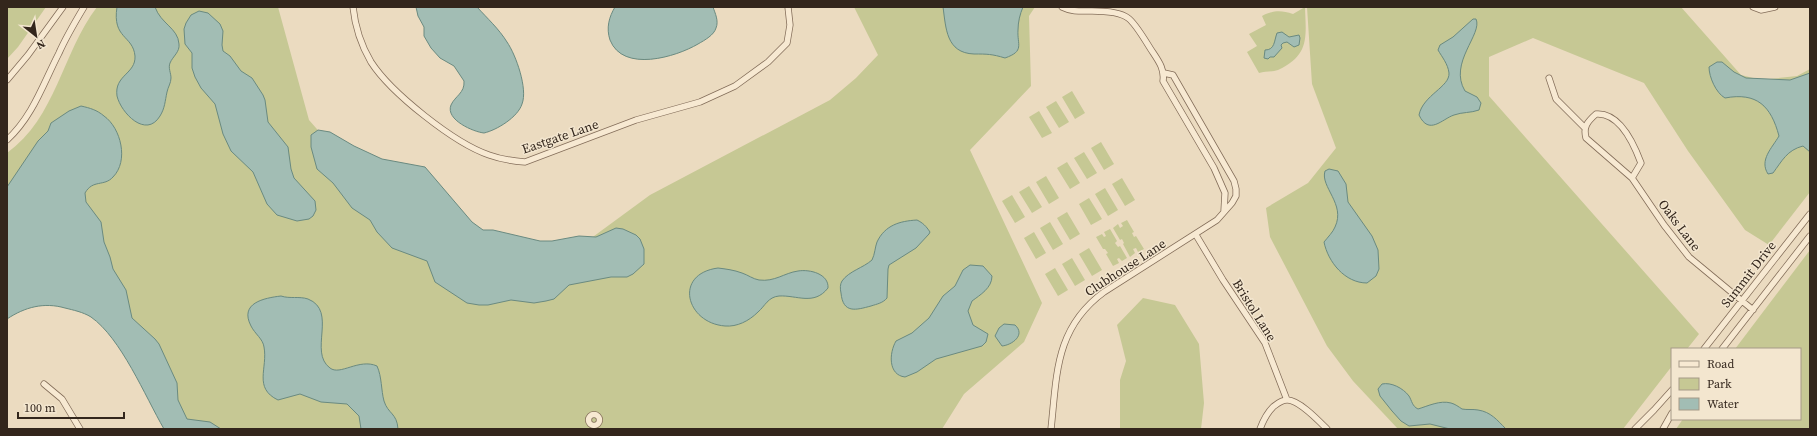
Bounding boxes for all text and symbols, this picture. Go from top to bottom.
north arrow [16,16,56,56]
text: N [34,36,48,53]
street label: Eastgate Lane [520,115,601,158]
street label: Oaks Lane [1655,196,1705,255]
street label: Clubhouse Lane [1081,235,1169,300]
street label: Summit Drive [1717,237,1780,311]
street label: Bristol Lane [1229,276,1281,345]
legend [1671,348,1801,420]
text: Road [1707,356,1734,372]
text: Park [1707,376,1732,392]
scale bar [18,394,124,420]
text: Water [1707,396,1739,412]
text: 100 m [24,400,56,416]

